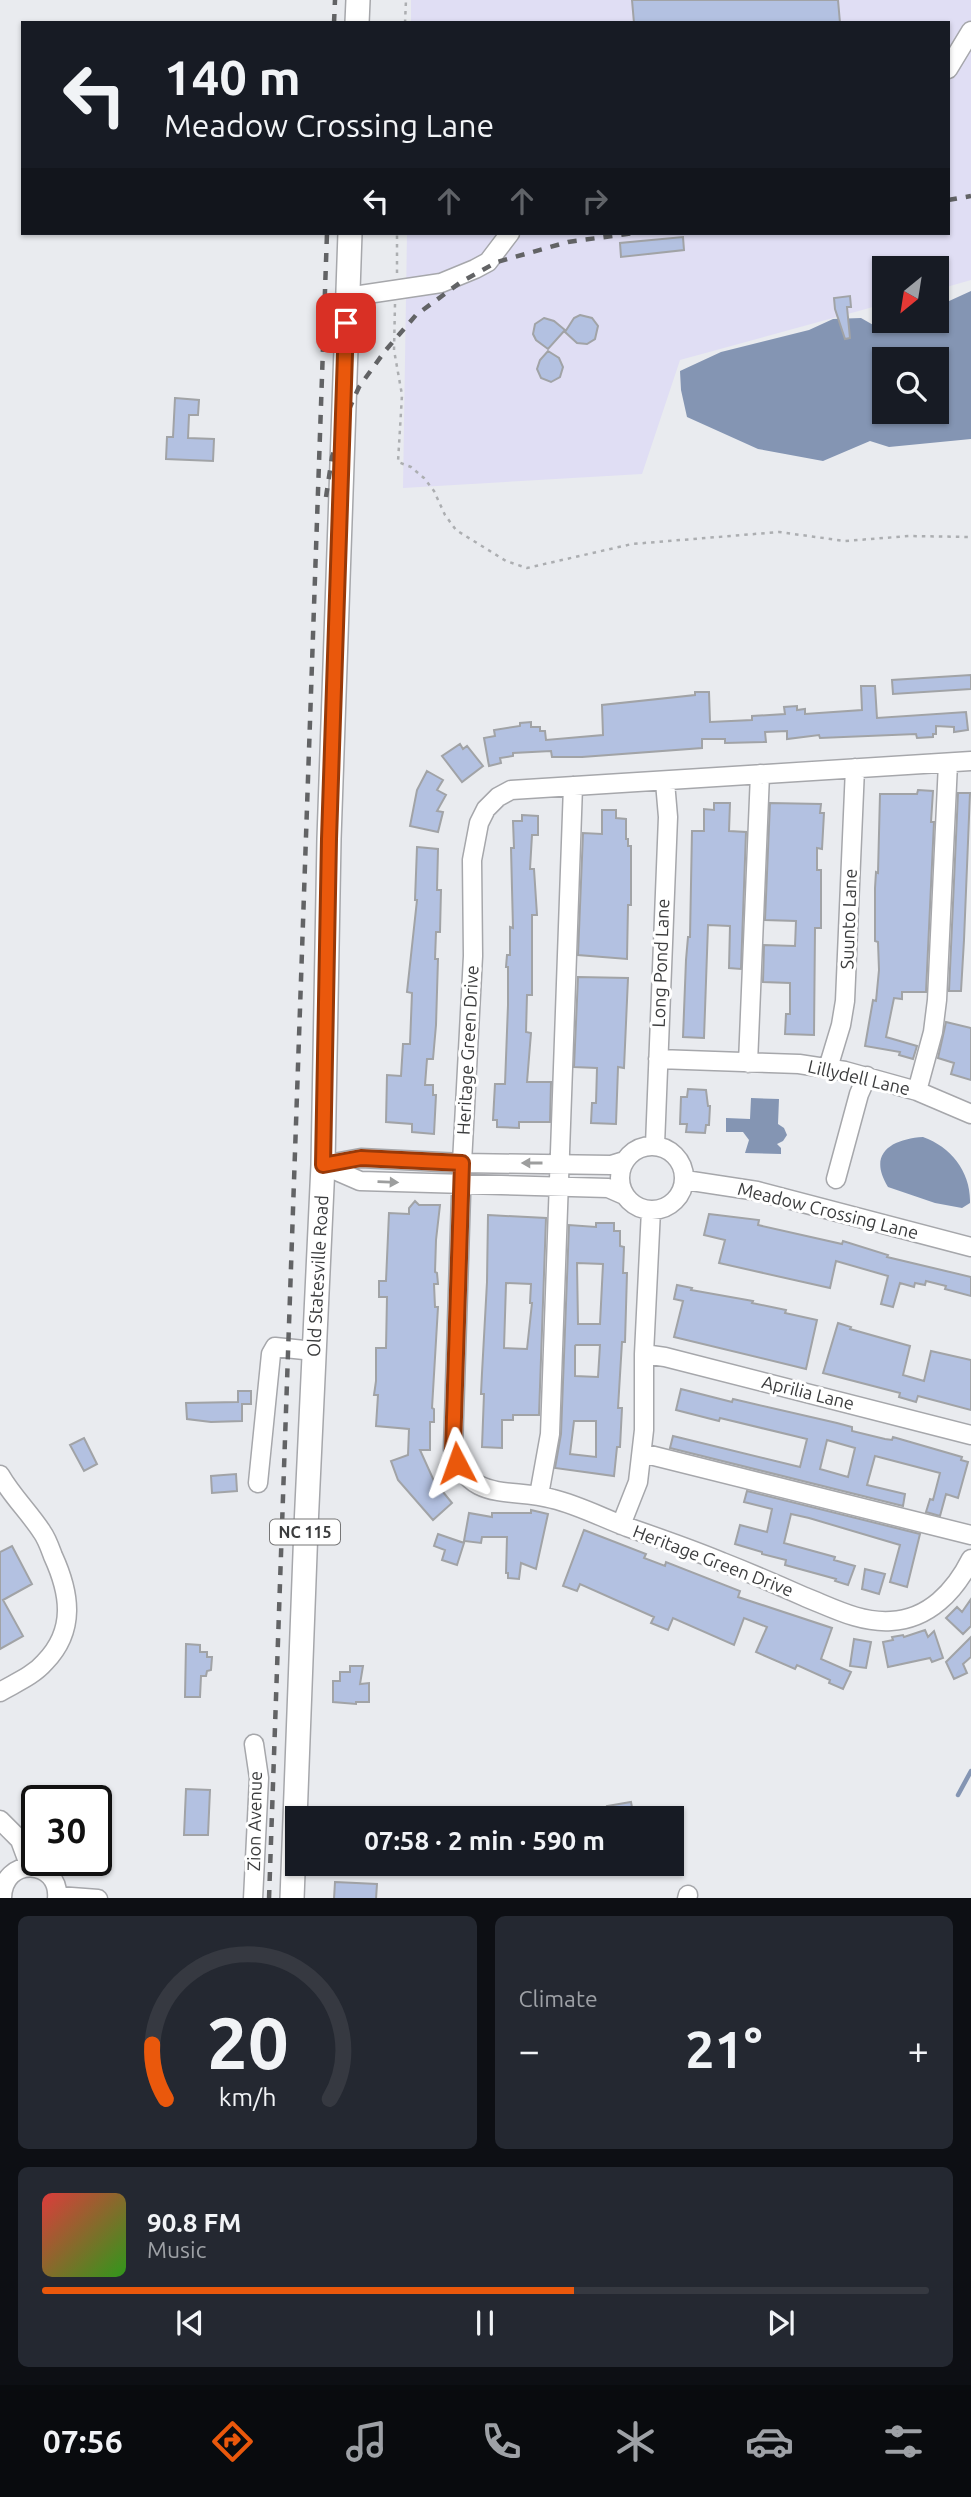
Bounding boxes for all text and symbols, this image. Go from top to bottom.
icon: left [49,49,140,140]
text: 140 m [164,49,301,104]
text: Meadow Crossing Lane [164,107,494,143]
icon: left [357,182,395,220]
icon: ahead [430,182,468,220]
icon: ahead [503,182,541,220]
icon: right [576,182,614,220]
north arrow [872,256,948,332]
map controls [872,256,949,424]
pin [316,293,376,353]
icon: arrive [327,304,365,342]
button: search [872,347,949,424]
street label: Suunto Lane [836,868,860,970]
street label: Long Pond Lane [648,898,672,1028]
street label: Heritage Green Drive [453,965,481,1135]
street label: Lillydell Lane [806,1056,912,1098]
one-way arrow [521,1157,543,1169]
one-way arrow [378,1176,400,1187]
street label: Meadow Crossing Lane [736,1178,921,1242]
street label: Old Statesville Road [303,1195,331,1357]
street label: Aprilia Lane [760,1371,857,1413]
position arrow [420,1426,494,1500]
road number: NC 115 [270,1520,340,1544]
street label: Heritage Green Drive [630,1520,796,1600]
street label: Zion Avenue [243,1771,265,1871]
speed limit sign: 30 [21,1785,112,1876]
text: 07:58 · 2 min · 590 m [364,1826,605,1855]
text: Climate [519,1986,598,2011]
text: 20 [206,2001,288,2083]
text: 21° [685,2020,762,2078]
text: − [519,2029,540,2071]
text: + [908,2029,929,2071]
text: km/h [218,2082,276,2110]
text: 90.8 FM [147,2208,241,2237]
text: Music [147,2237,206,2262]
icon: previous [171,2304,209,2342]
icon: pause [466,2304,504,2342]
icon: next [762,2304,800,2342]
icon: directions [208,2417,257,2466]
icon: music [342,2417,391,2466]
icon: phone [477,2417,526,2466]
icon: climate [611,2417,660,2466]
icon: car [745,2417,794,2466]
icon: filters [879,2417,928,2466]
text: 07:56 [43,2423,123,2459]

